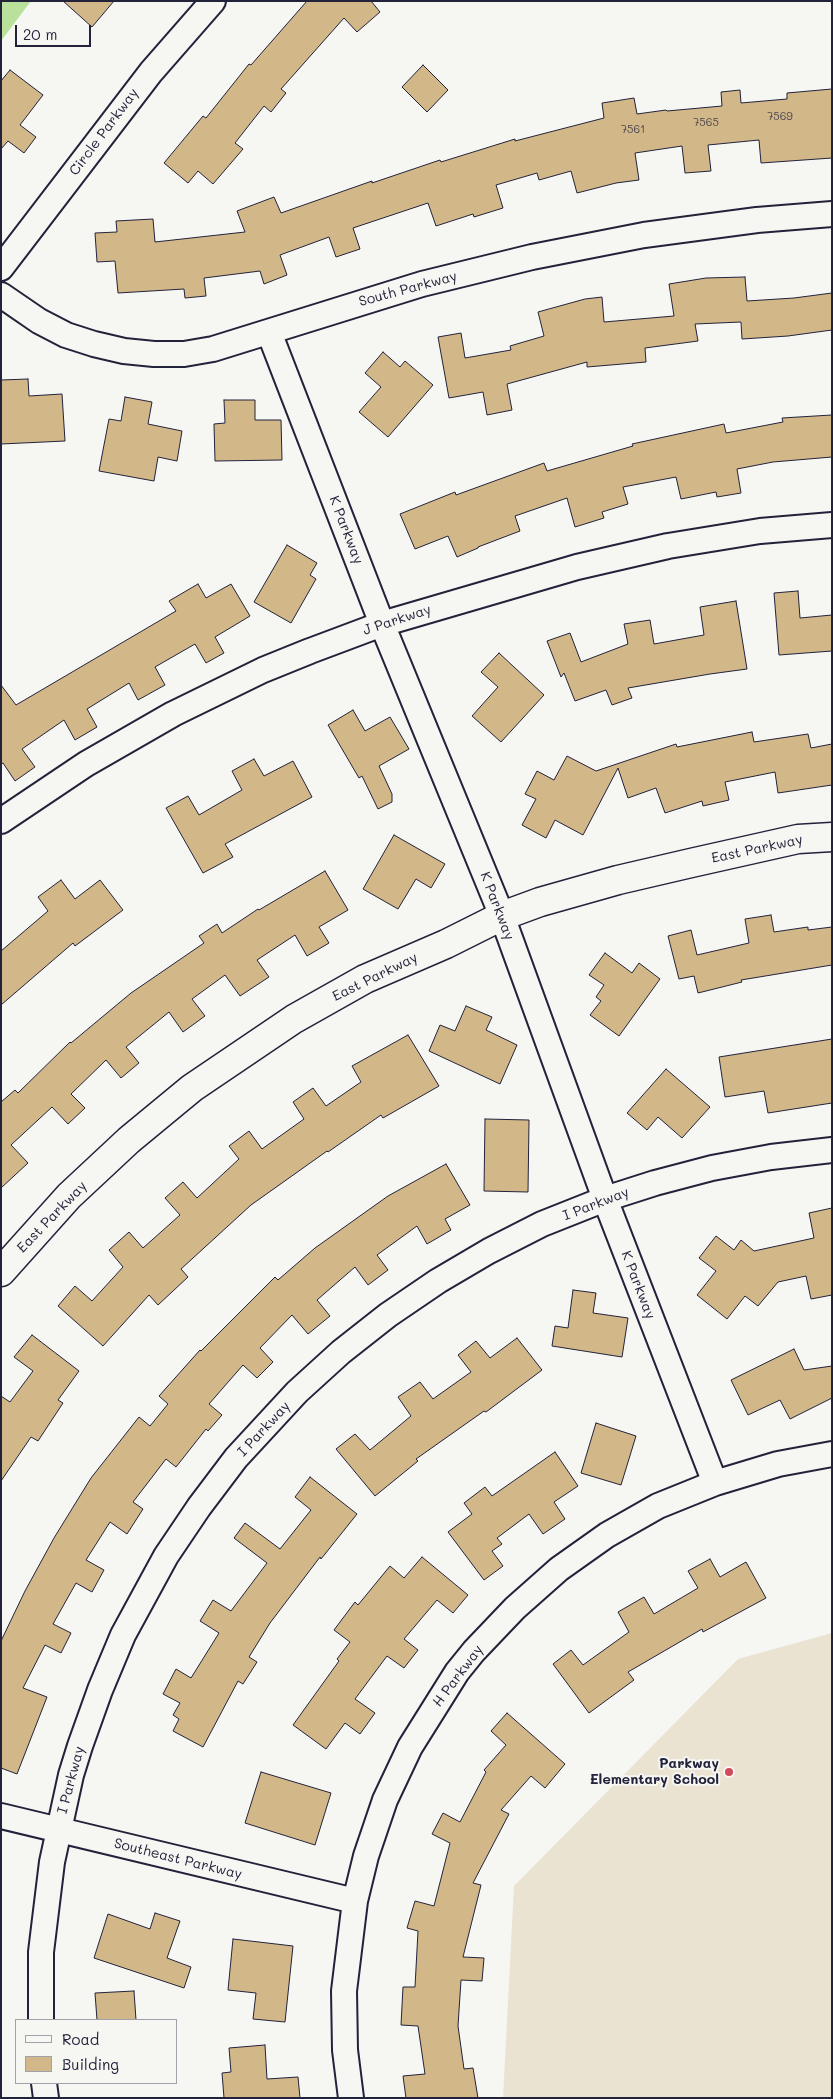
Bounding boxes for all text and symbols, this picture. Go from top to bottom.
scale bar [18,15,94,47]
text: 20 m [23,24,57,44]
street label: Circle Parkway [66,85,142,179]
house number: 7569 [767,110,793,124]
house number: 7565 [693,116,719,130]
house number: 7561 [621,123,645,137]
street label: South Parkway [357,268,459,310]
street label: K Parkway [325,494,367,566]
street label: J Parkway [361,601,433,639]
street label: East Parkway [710,831,804,867]
street label: K Parkway [476,870,518,942]
street label: East Parkway [330,949,420,1005]
street label: East Parkway [14,1178,90,1256]
street label: I Parkway [561,1184,631,1224]
street label: K Parkway [617,1249,659,1321]
street label: I Parkway [234,1398,294,1460]
street label: H Parkway [429,1642,487,1710]
street label: I Parkway [54,1744,88,1816]
place label: Parkway Elementary School [590,1756,719,1788]
marker: Parkway Elementary School [723,1766,735,1778]
street label: Southeast Parkway [112,1835,244,1883]
legend [15,2019,178,2084]
text: Road [62,2029,99,2049]
text: Building [62,2054,119,2074]

